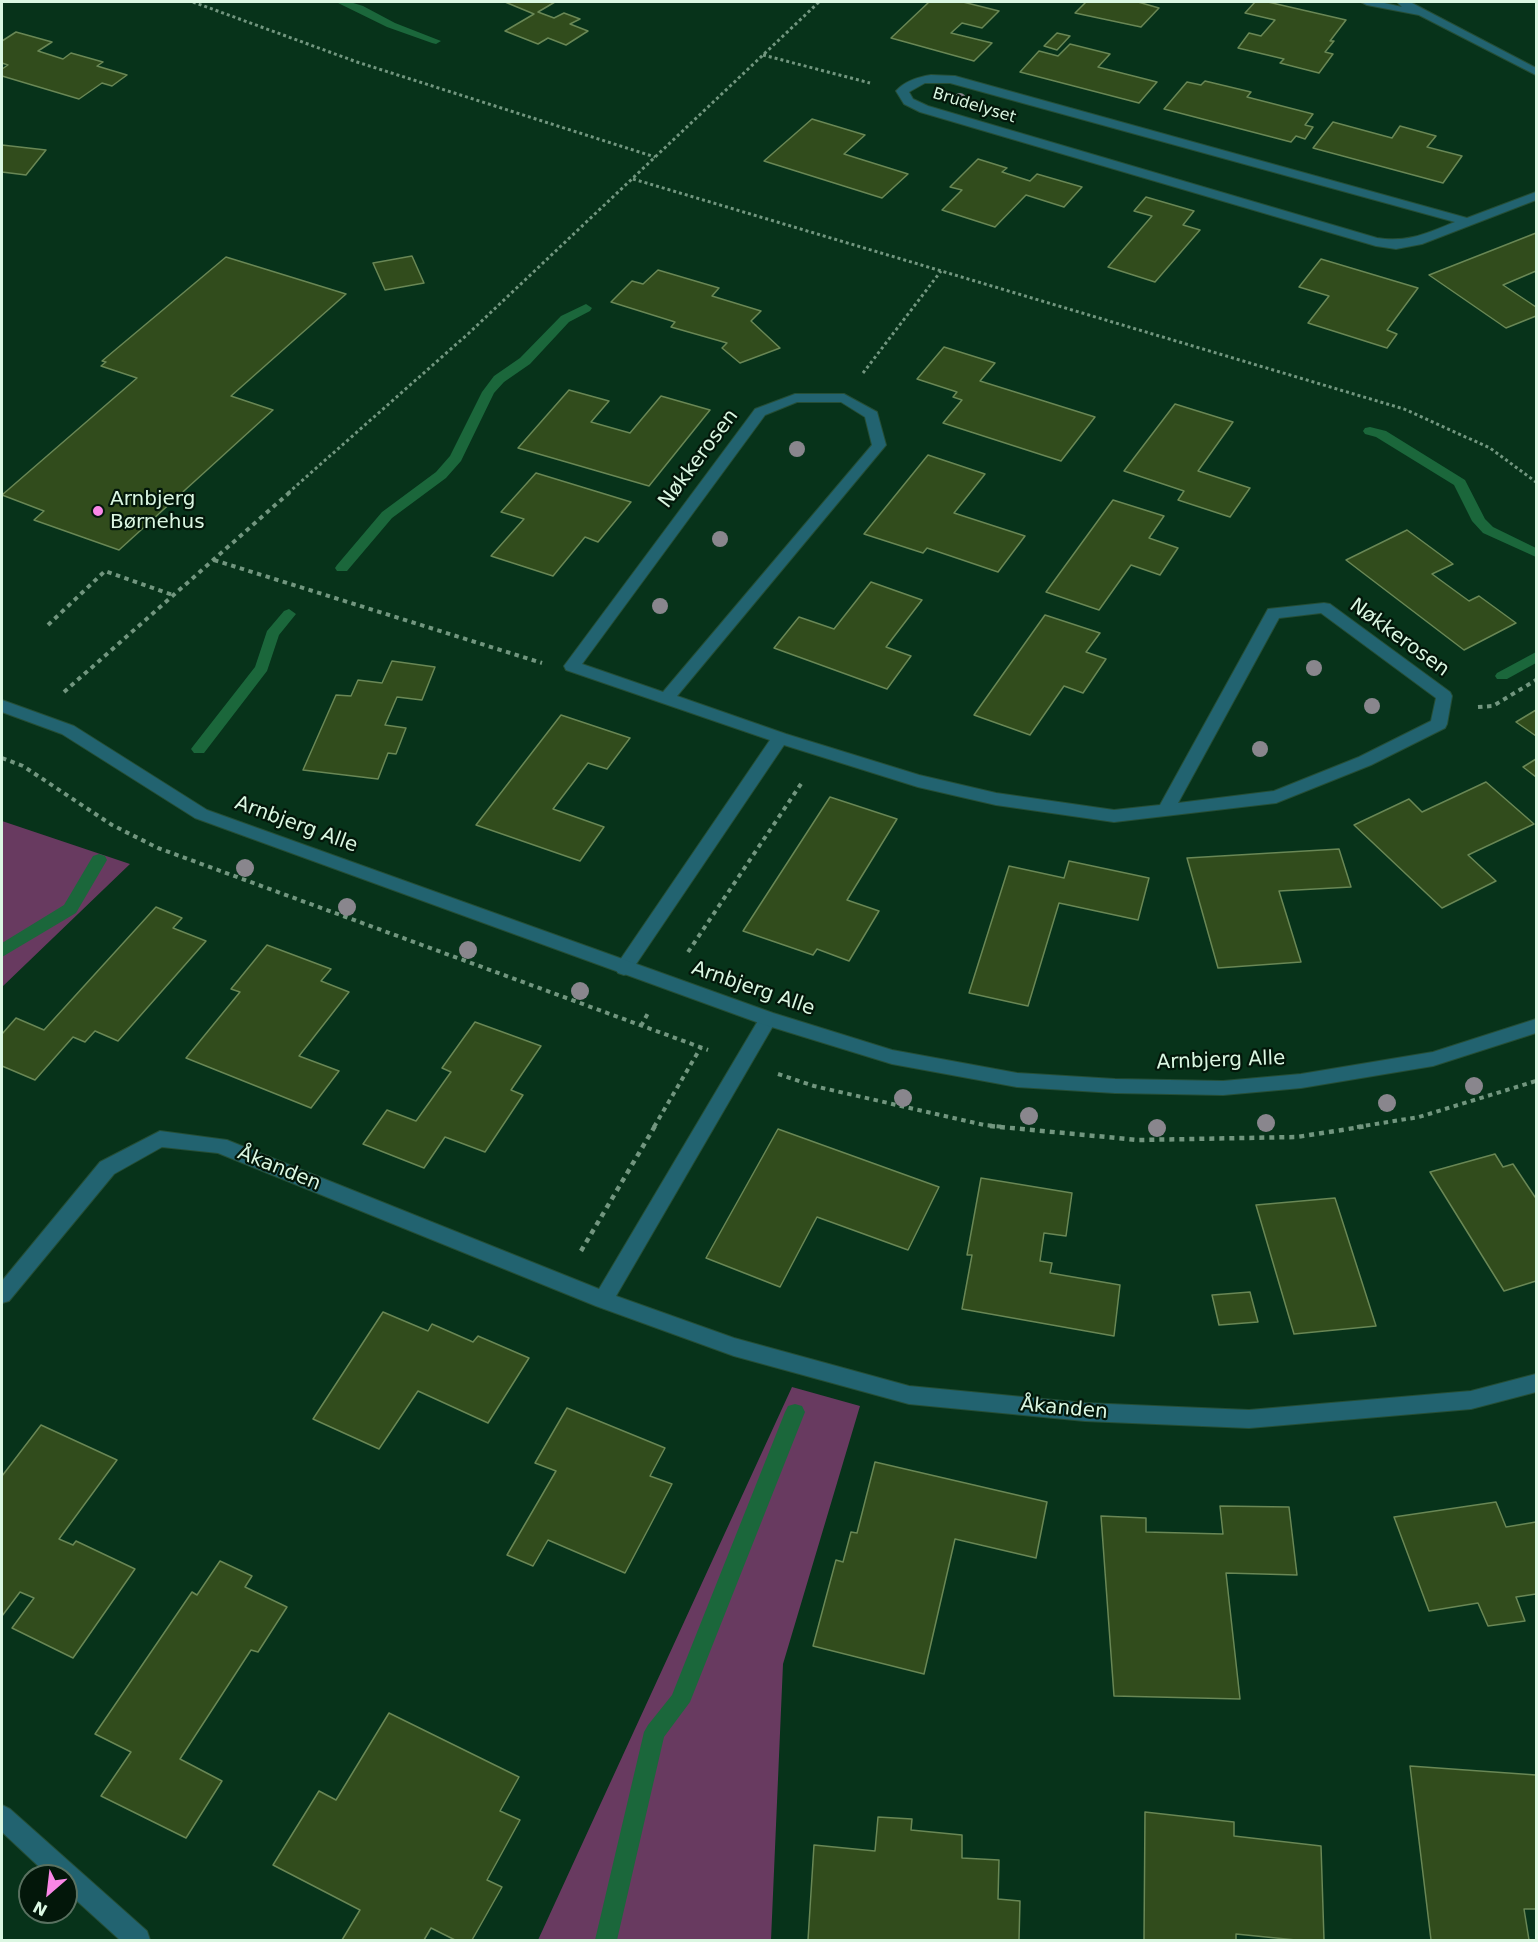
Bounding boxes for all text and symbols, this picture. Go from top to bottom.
street label: Brudelyset [930,84,1018,128]
street label: Nøkkerosen [654,405,744,513]
place label: Arnbjerg Børnehus [110,488,205,535]
marker: Arnbjerg Børnehus [91,504,105,518]
street label: Nøkkerosen [1344,594,1454,682]
street label: Arnbjerg Alle [231,792,361,858]
street label: Arnbjerg Alle [688,957,818,1021]
street label: Arnbjerg Alle [1156,1047,1286,1075]
street label: Åkanden [234,1141,324,1197]
street label: Åkanden [1019,1393,1109,1425]
north arrow [18,1864,78,1924]
text: N [30,1897,51,1920]

